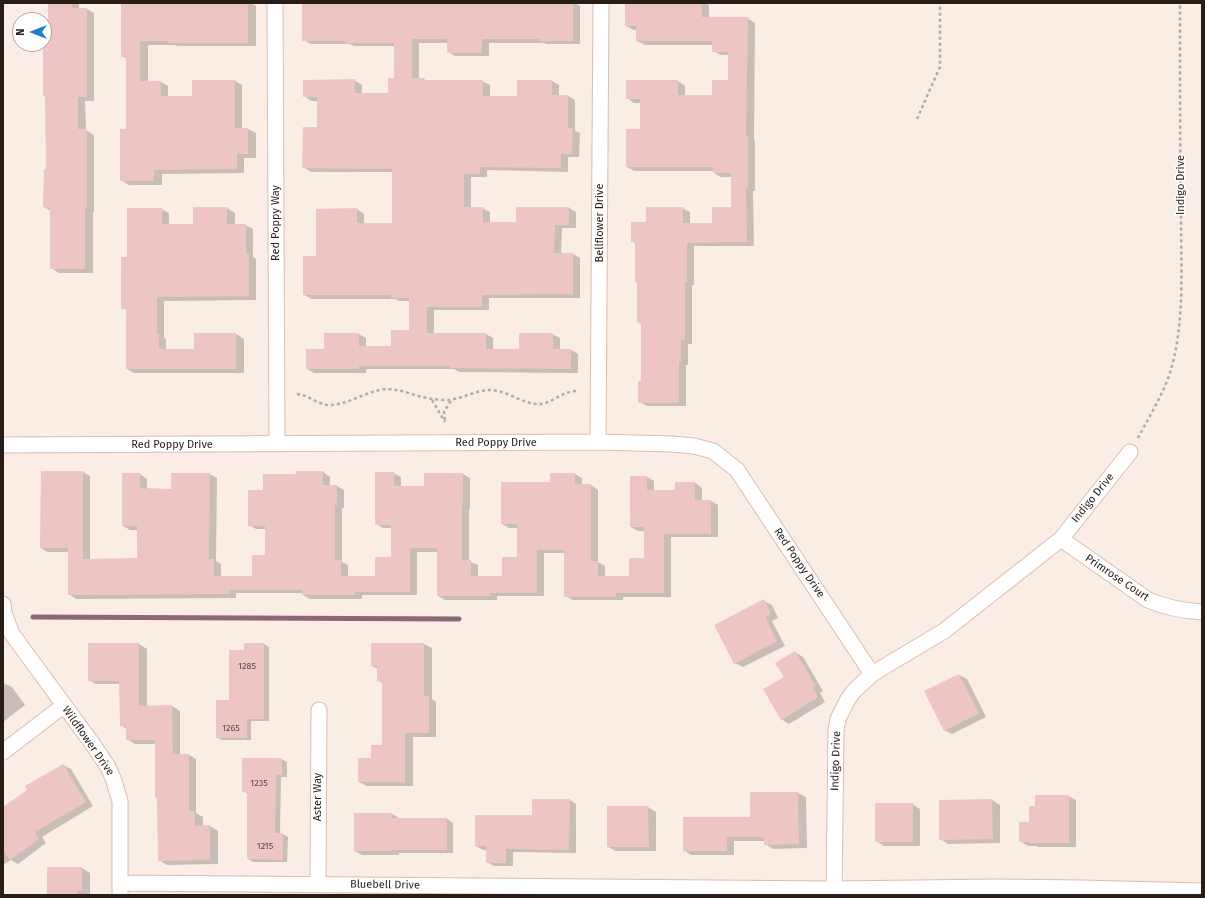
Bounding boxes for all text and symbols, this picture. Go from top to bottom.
north arrow [12,12,52,52]
text: N [14,28,27,36]
street label: Indigo Drive [1174,155,1188,215]
street label: Bellflower Drive [593,184,607,262]
street label: Red Poppy Way [269,185,283,261]
street label: Red Poppy Drive [455,436,537,450]
street label: Red Poppy Drive [131,438,213,452]
street label: Indigo Drive [1069,471,1117,525]
street label: Red Poppy Drive [771,525,827,601]
street label: Primrose Court [1083,552,1151,604]
house number: 1285 [238,661,256,671]
street label: Wildflower Drive [59,704,117,778]
house number: 1265 [222,723,240,733]
street label: Indigo Drive [828,731,844,791]
street label: Aster Way [311,773,325,821]
house number: 1235 [250,778,268,788]
house number: 1215 [257,841,273,851]
street label: Bluebell Drive [350,878,420,892]

